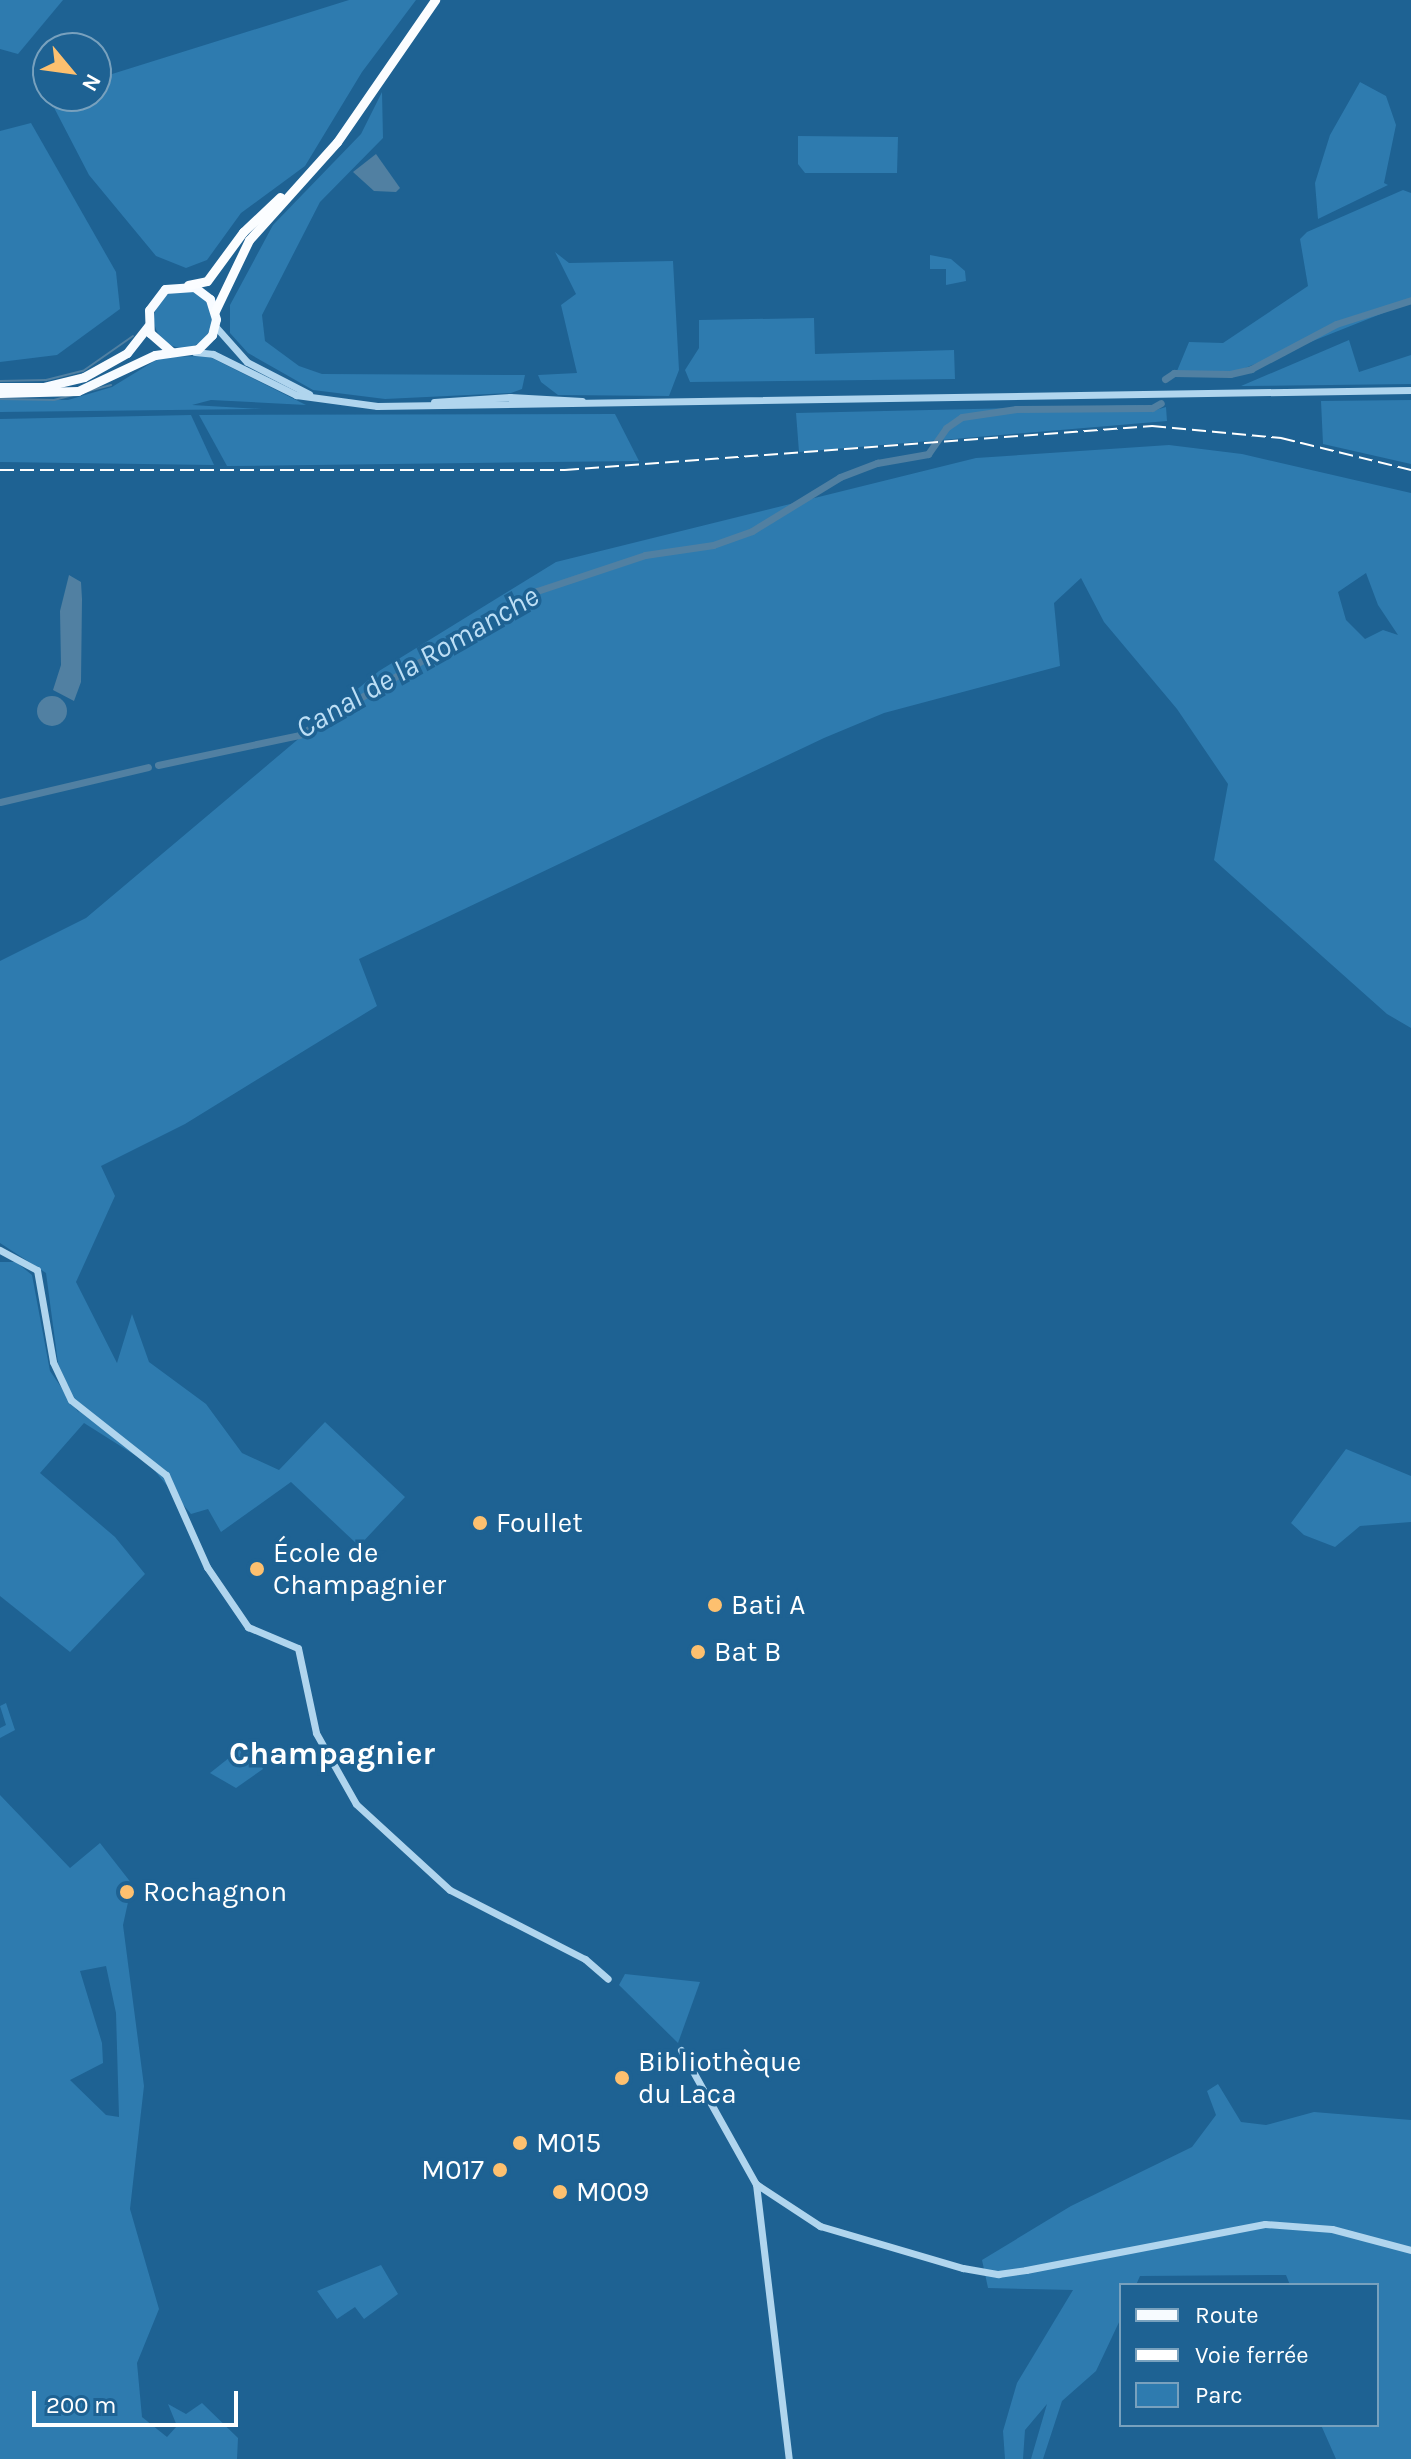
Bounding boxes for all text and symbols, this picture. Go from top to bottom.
north arrow [32,32,112,112]
text: N [76,69,106,96]
water label: Canal de la Romanche [289,578,545,746]
place label: Foullet [496,1506,583,1540]
marker: Foullet [471,1514,489,1532]
place label: École de Champagnier [273,1536,446,1602]
marker: École de Champagnier [248,1560,266,1578]
place label: Bati A [731,1588,805,1622]
marker: Bati A [706,1596,724,1614]
place label: Bat B [714,1635,781,1669]
marker: Bat B [689,1643,707,1661]
district label: Champagnier [229,1735,435,1773]
place label: Rochagnon [143,1875,287,1909]
marker: Rochagnon [118,1883,136,1901]
place label: Bibliothèque du Laca [638,2045,801,2111]
marker: Bibliothèque du Laca [613,2069,631,2087]
place label: M015 [536,2126,601,2160]
marker: M015 [511,2134,529,2152]
place label: M017 [421,2153,484,2187]
marker: M017 [491,2161,509,2179]
place label: M009 [576,2175,649,2209]
marker: M009 [551,2183,569,2201]
legend [1119,2283,1379,2427]
text: Route [1195,2301,1259,2329]
text: Voie ferrée [1195,2341,1309,2369]
scale bar [36,2375,242,2425]
text: Parc [1195,2381,1243,2409]
text: 200 m [46,2391,117,2419]

